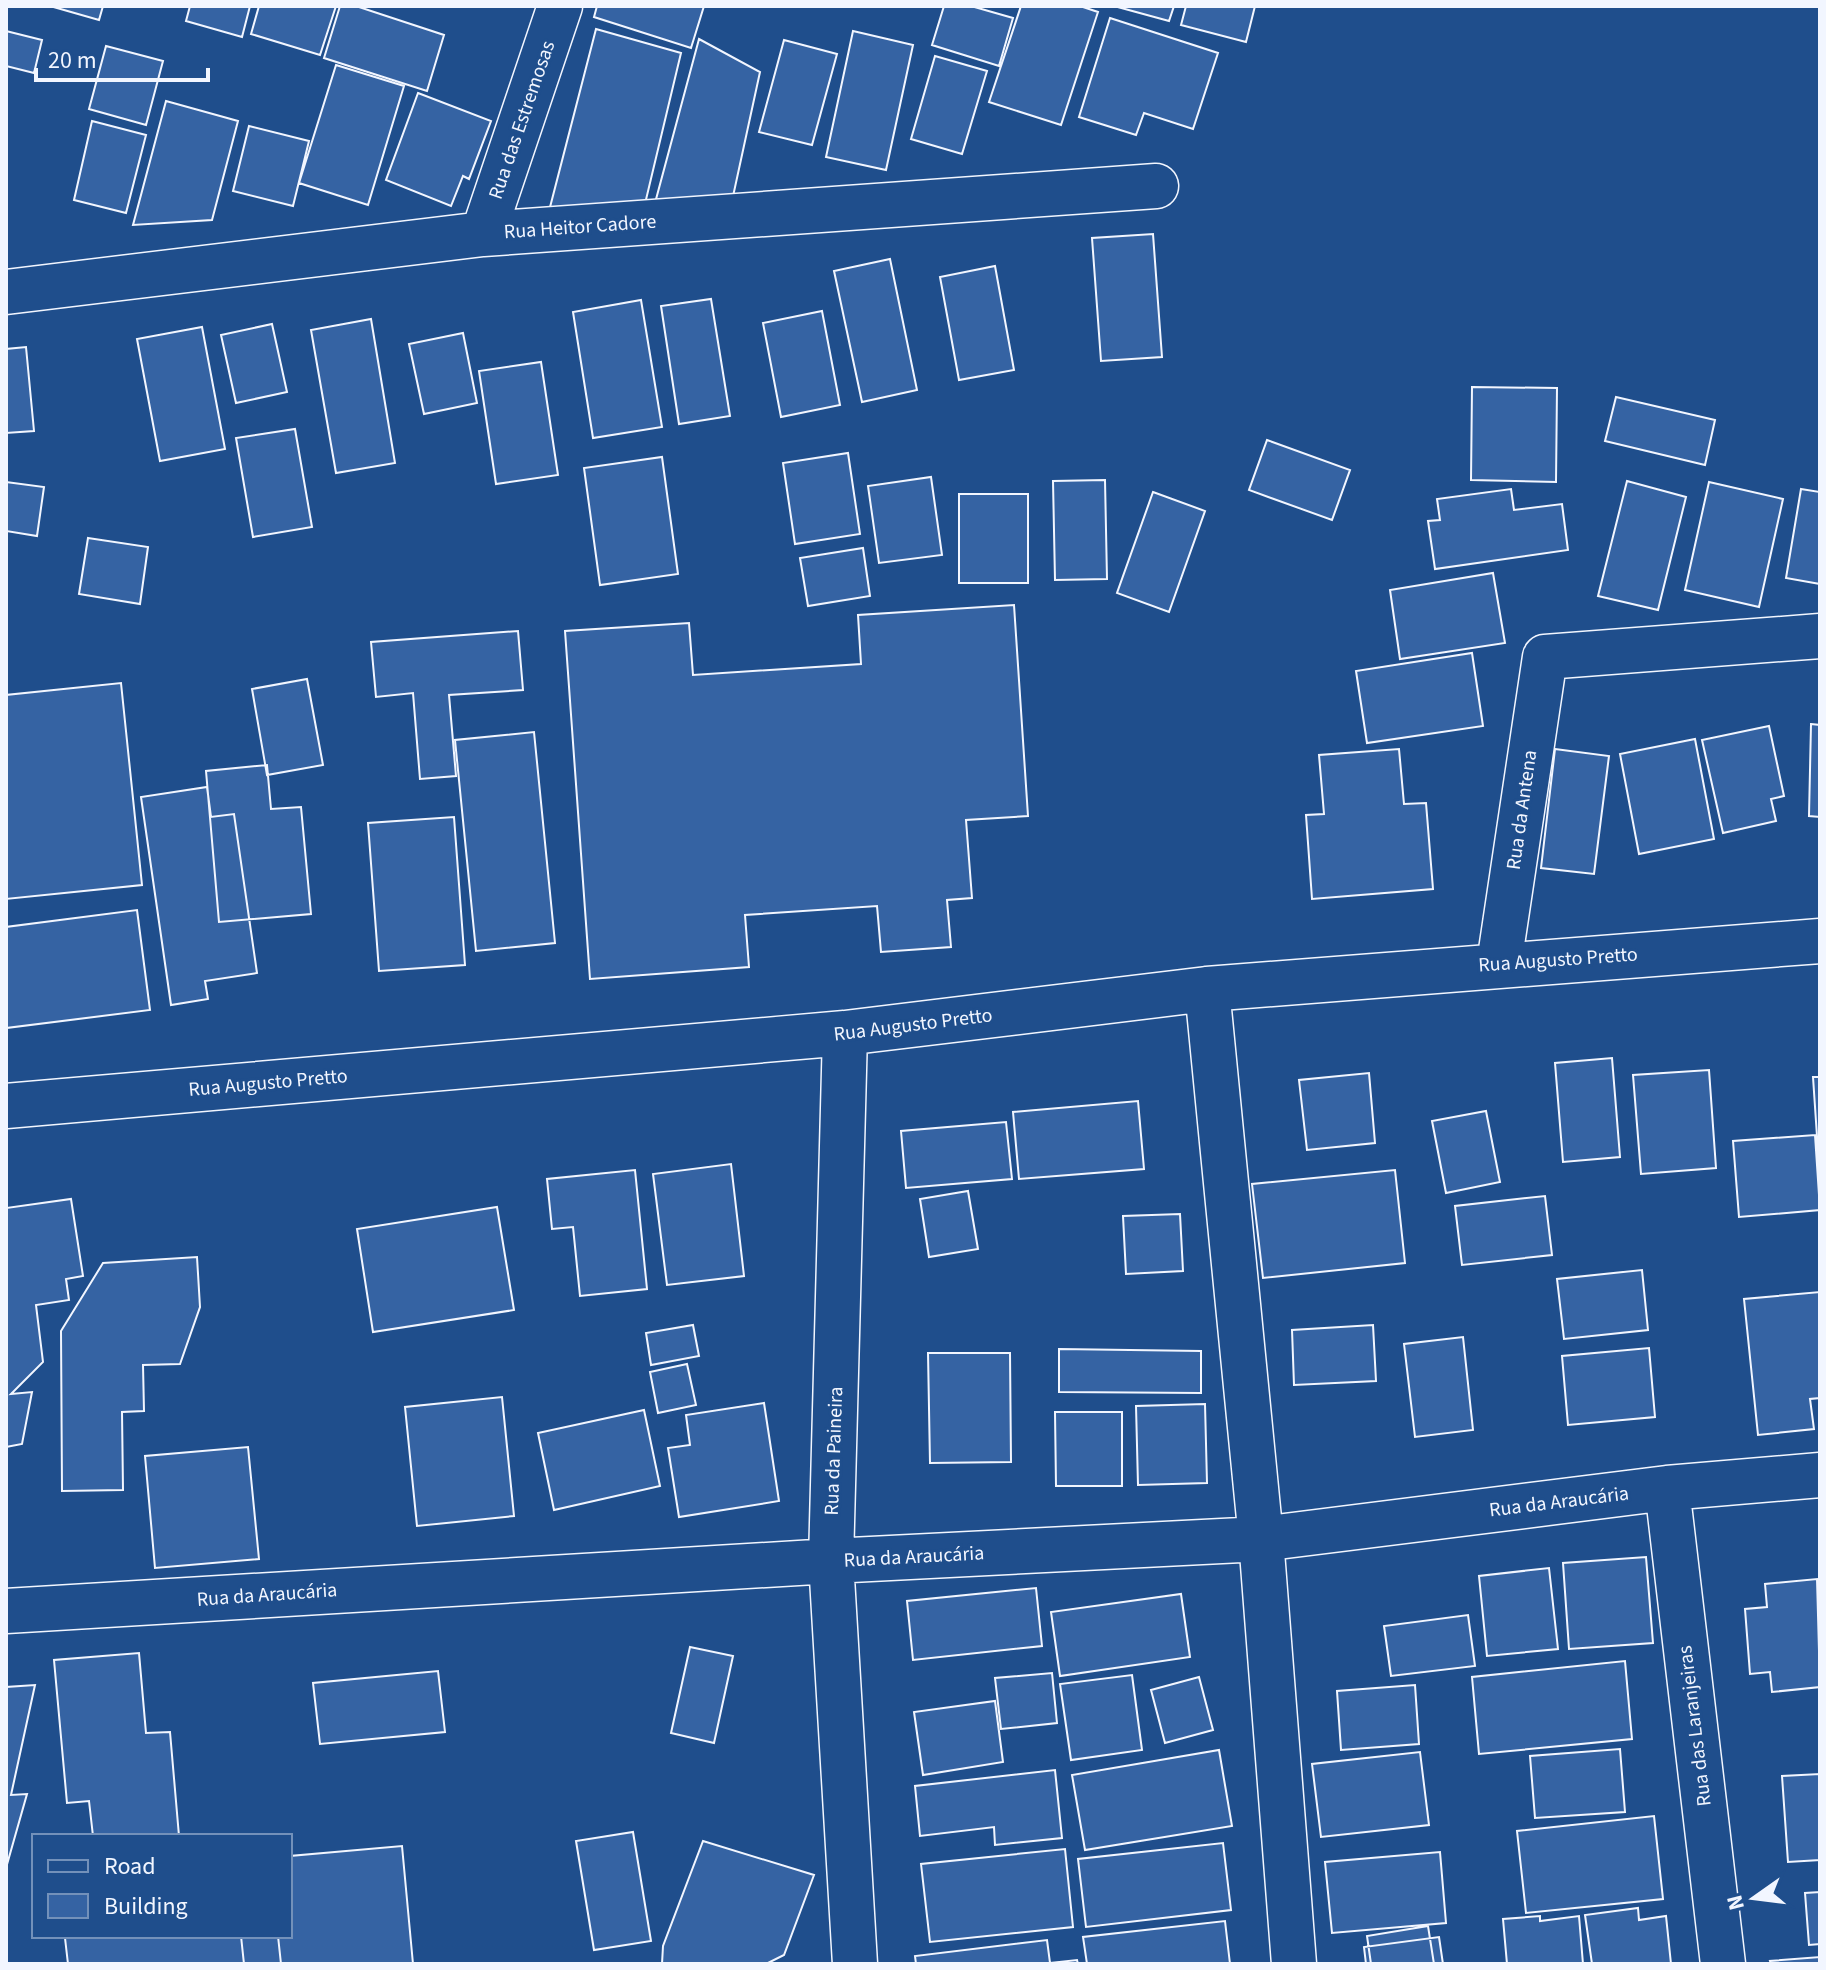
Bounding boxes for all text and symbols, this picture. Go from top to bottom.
scale bar [36,32,208,82]
street label: Rua das Estremosas [482,37,562,203]
text: 20 m [48,43,97,78]
street label: Rua Heitor Cadore [503,208,657,246]
street label: Rua da Antena [1500,748,1544,872]
street label: Rua Augusto Pretto [1477,940,1639,980]
street label: Rua Augusto Pretto [832,1001,994,1049]
street label: Rua Augusto Pretto [187,1062,349,1104]
street label: Rua da Paineira [818,1386,850,1516]
street label: Rua da Araucária [1487,1480,1631,1524]
street label: Rua da Araucária [843,1539,985,1575]
street label: Rua da Araucária [196,1576,338,1614]
street label: Rua das Laranjeiras [1671,1644,1719,1808]
legend [32,1834,292,1938]
text: Road [104,1849,156,1884]
north arrow [1714,1858,1794,1938]
text: Building [104,1889,188,1924]
text: N [1718,1892,1753,1914]

